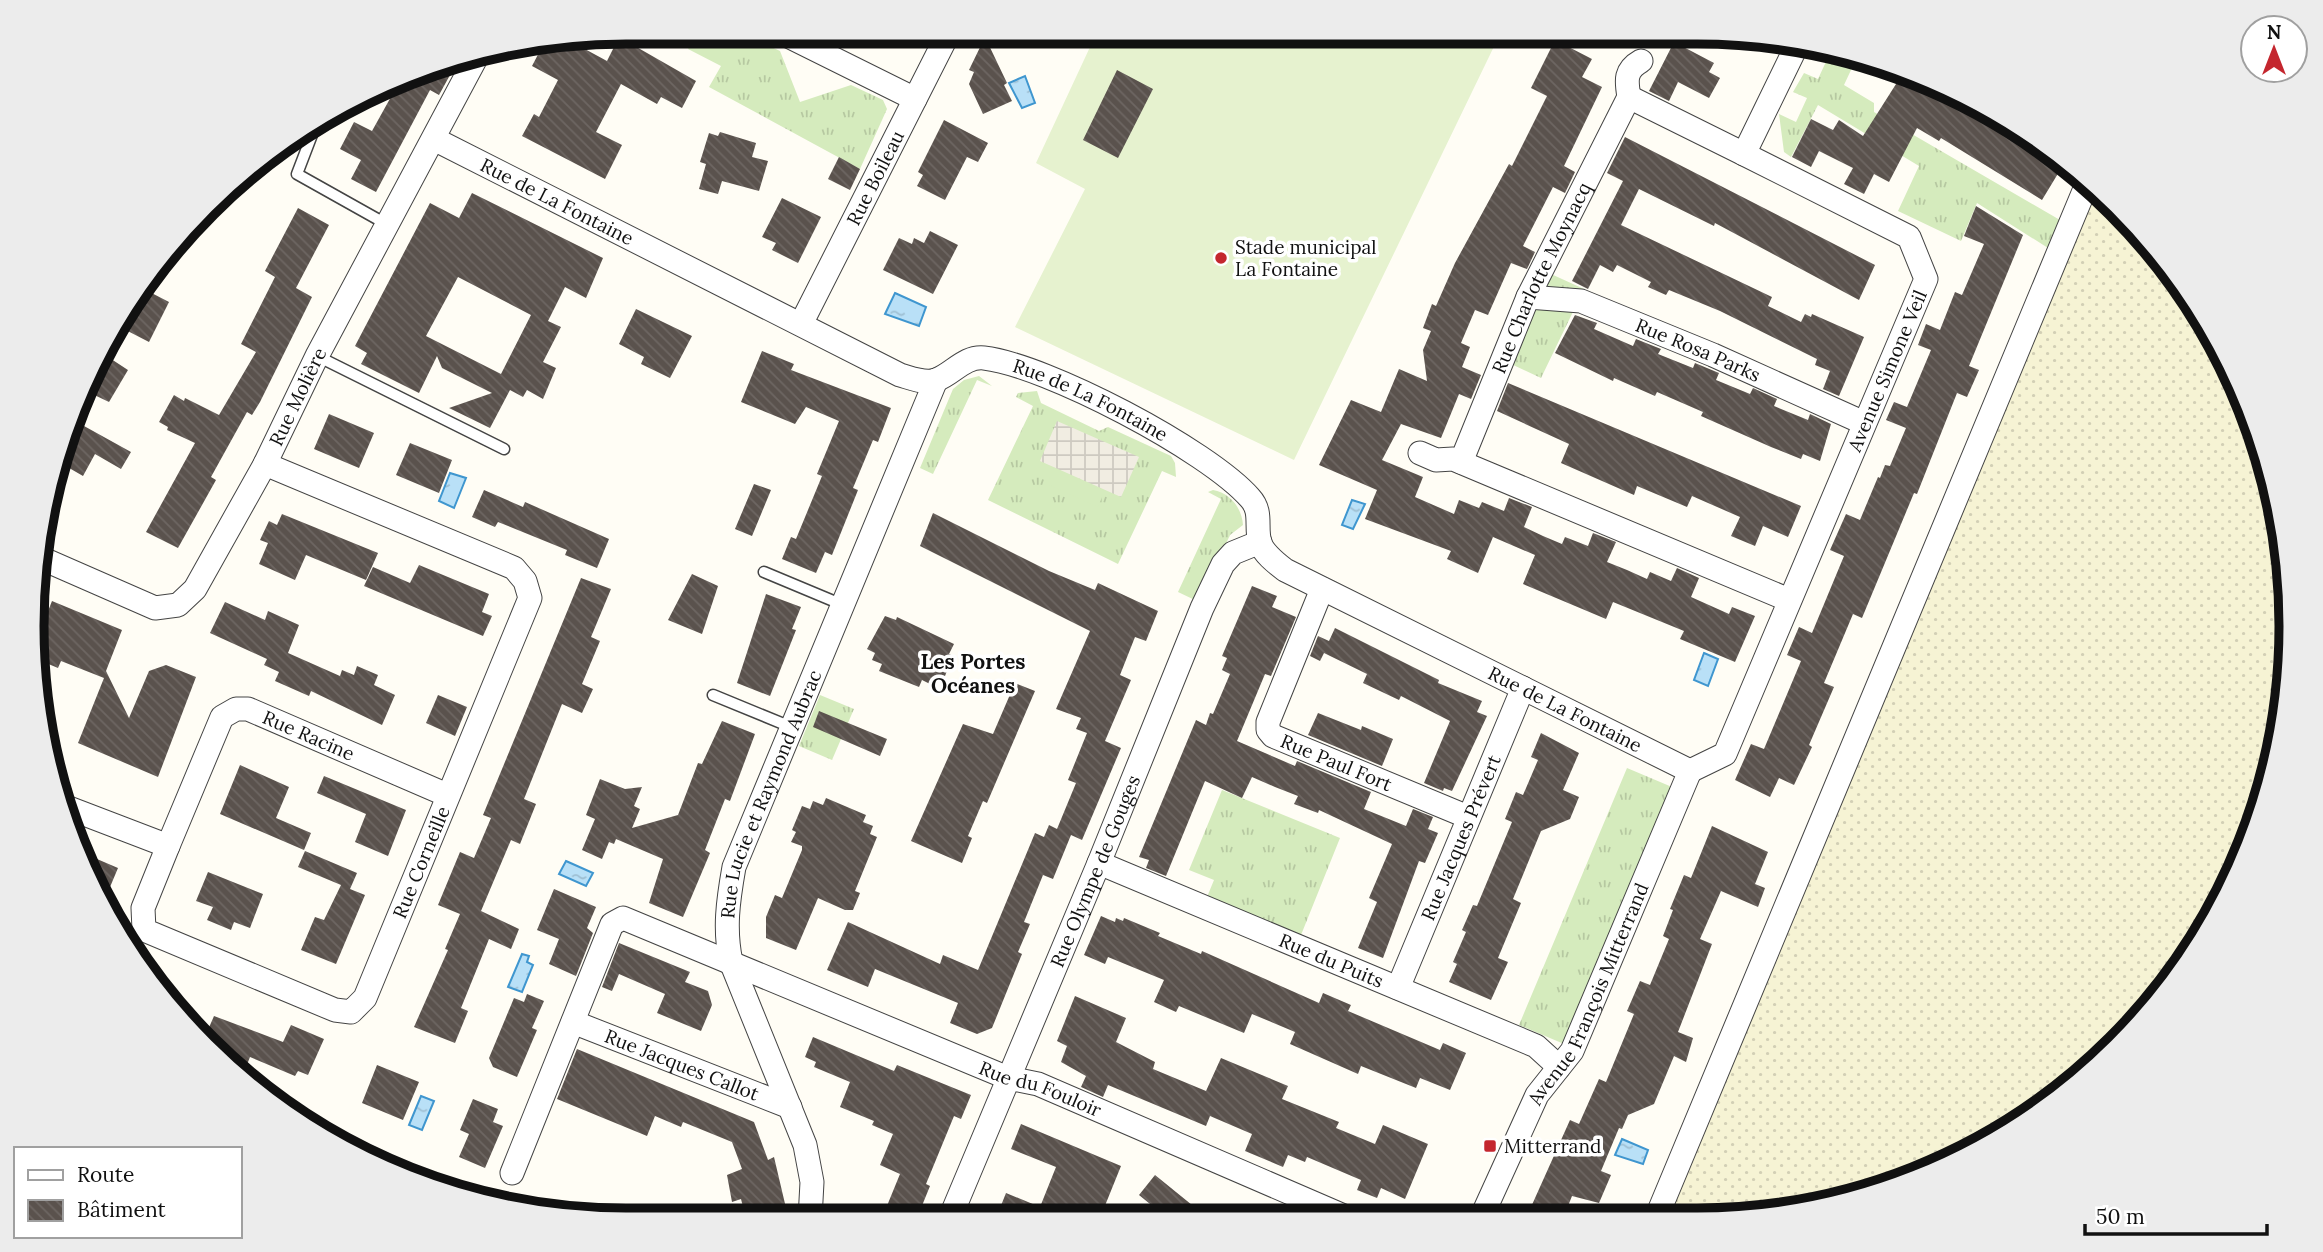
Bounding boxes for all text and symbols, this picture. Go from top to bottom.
north arrow [2239,14,2309,84]
text: N [2267,20,2282,44]
street label: Rue Boileau [841,126,909,229]
street label: Rue de La Fontaine [477,153,638,250]
street label: Rue Charlotte Moynacq [1486,178,1596,377]
place label: Stade municipal La Fontaine [1235,235,1376,281]
marker: Stade municipal La Fontaine [1213,250,1229,266]
street label: Avenue Simone Veil [1842,286,1932,456]
street label: Rue Rosa Parks [1632,313,1765,387]
street label: Rue Molière [264,343,331,450]
street label: Rue de La Fontaine [1010,353,1172,446]
district label: Les Portes Océanes [921,648,1025,699]
street label: Rue de La Fontaine [1484,661,1646,757]
street label: Rue Lucie et Raymond Aubrac [715,666,826,919]
street label: Rue Racine [259,705,358,766]
street label: Rue Paul Fort [1277,729,1396,796]
street label: Rue Jacques Prévert [1416,751,1506,924]
street label: Rue Olympe de Gouges [1045,771,1145,971]
street label: Rue Corneille [387,803,455,922]
street label: Avenue François Mitterrand [1522,879,1653,1109]
street label: Rue du Puits [1276,928,1387,993]
street label: Rue Jacques Callot [601,1024,763,1106]
street label: Rue du Fouloir [976,1055,1106,1122]
place label: Mitterrand [1504,1134,1601,1158]
marker: Mitterrand [1482,1138,1498,1154]
legend [14,1147,242,1238]
text: Route [77,1161,134,1188]
scale bar [2085,1192,2267,1236]
text: Bâtiment [77,1196,166,1223]
text: 50 m [2096,1203,2145,1230]

